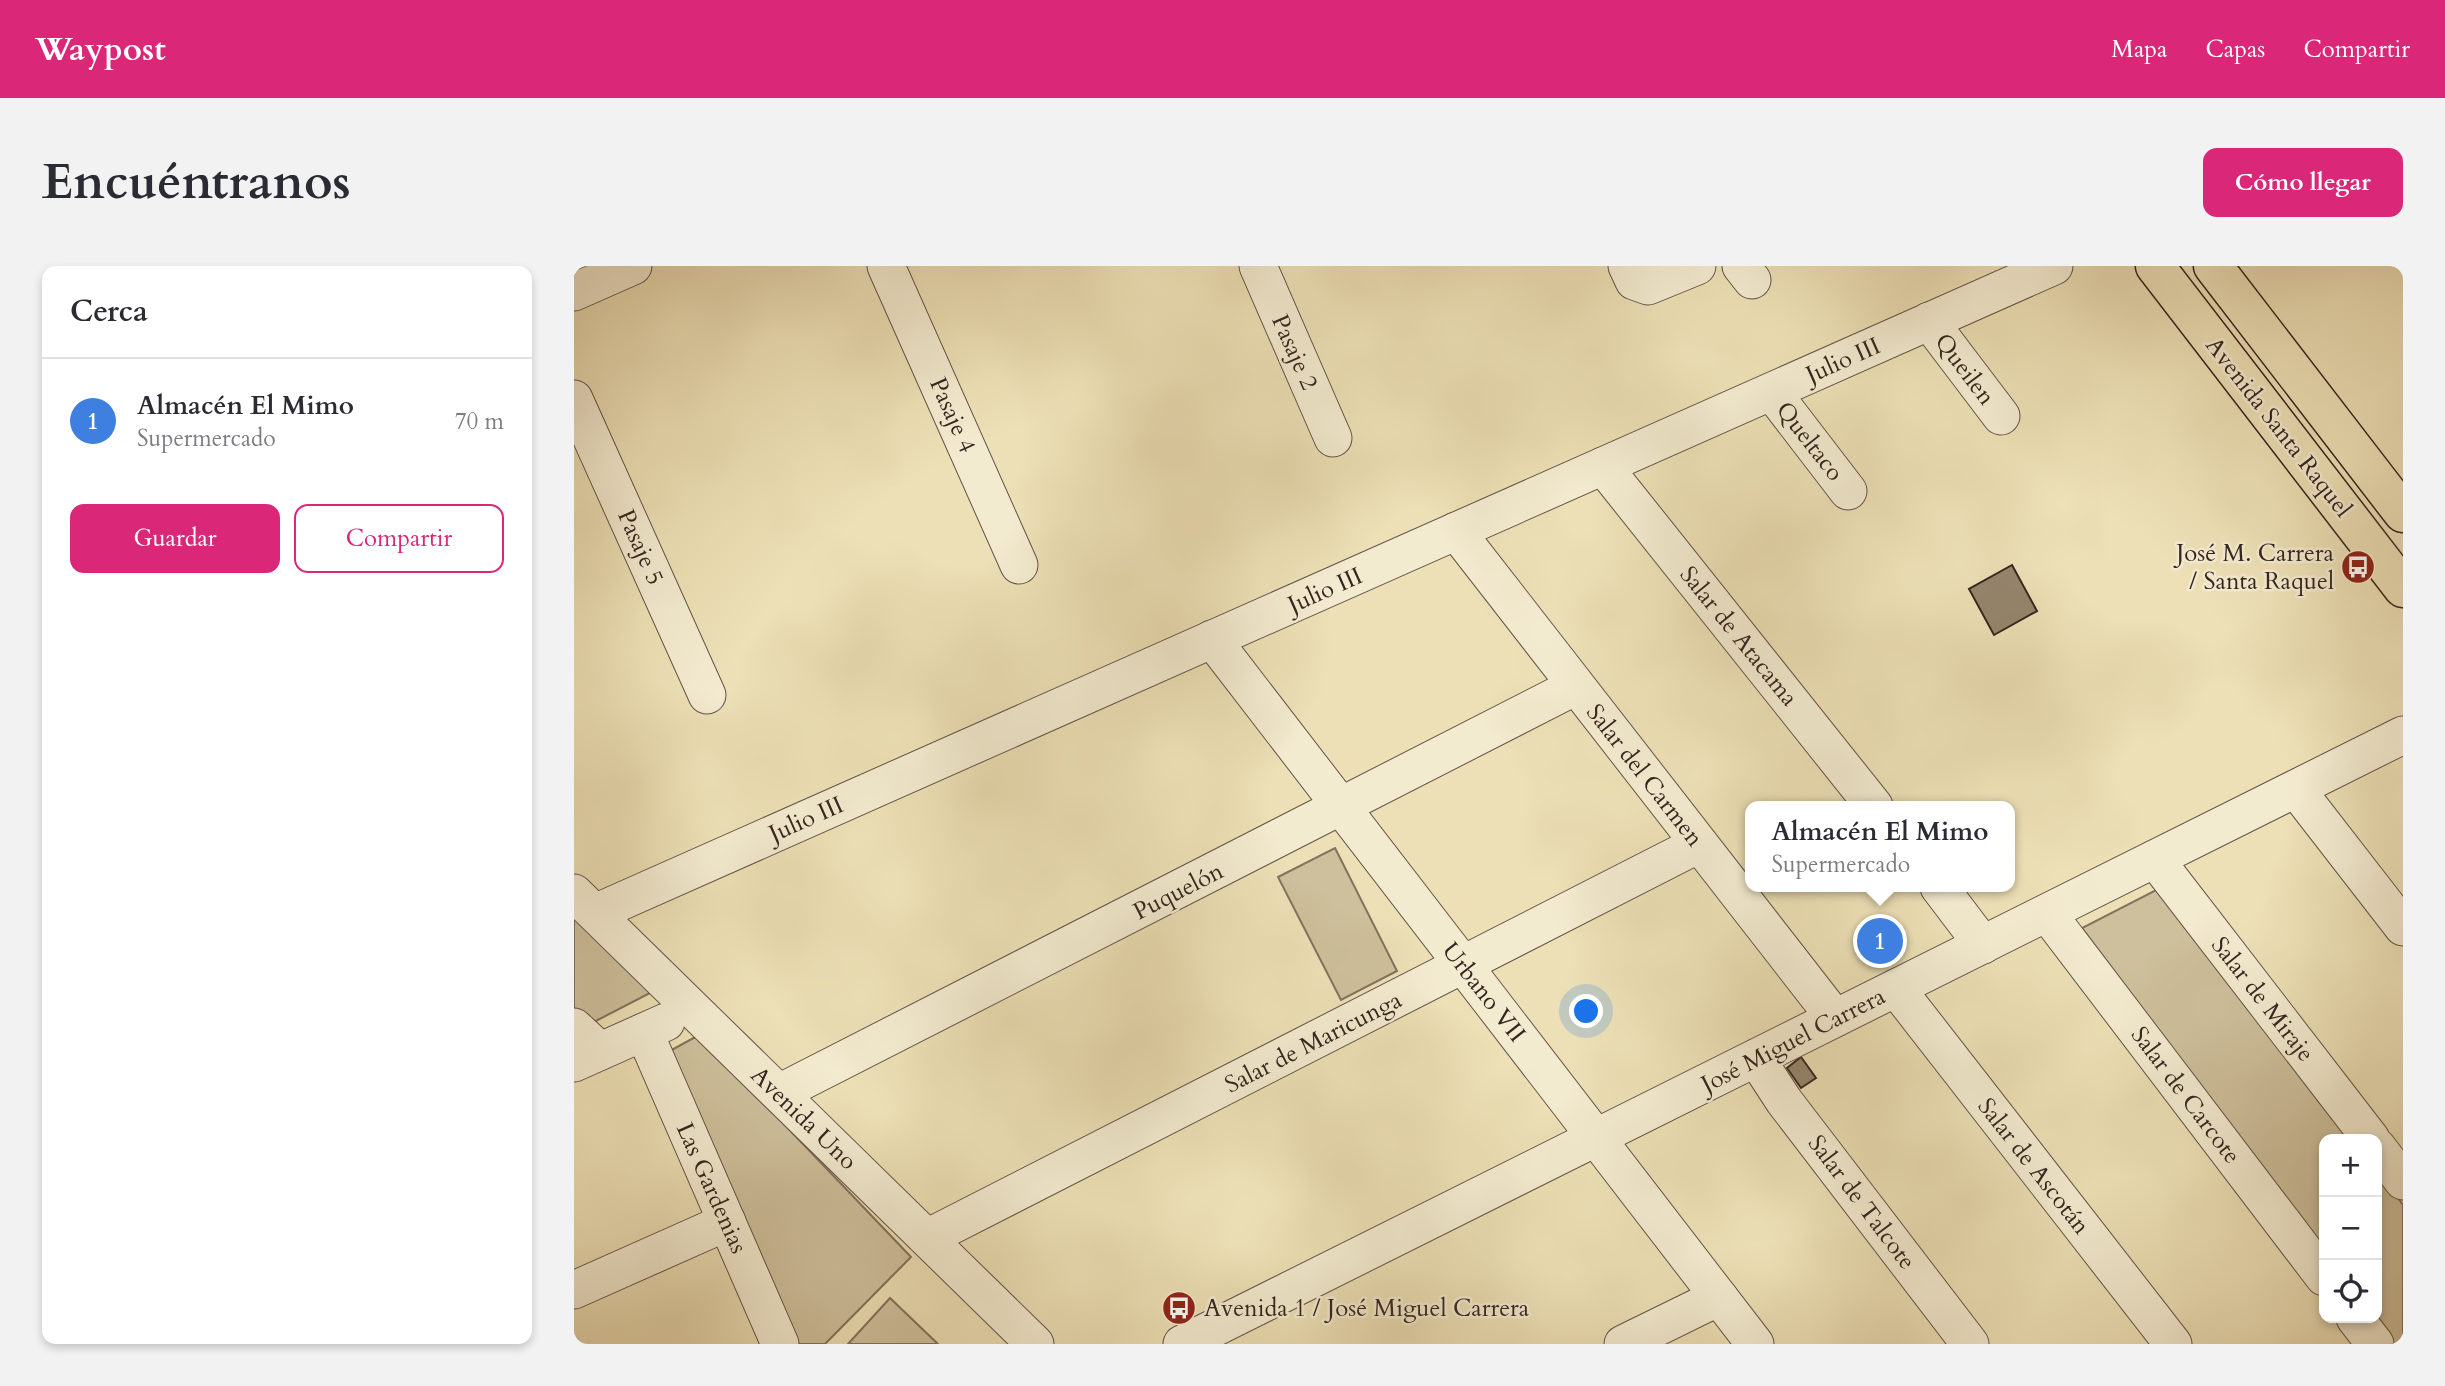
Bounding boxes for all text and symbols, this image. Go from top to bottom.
text: Waypost [35,27,166,72]
text: Mapa [2111,33,2167,66]
text: Capas [2205,33,2265,66]
text: Compartir [2303,33,2410,66]
button: Cómo llegar [2203,148,2403,217]
text: Encuéntranos [42,149,351,216]
text: Cerca [70,291,148,332]
street label: Pasaje 2 [1263,309,1326,395]
street label: Queilen [1927,327,2003,412]
street label: Julio III [1798,329,1886,393]
street label: Avenida Santa Raquel [2198,330,2359,524]
street label: Pasaje 4 [921,372,984,458]
text: Almacén El Mimo [137,388,354,423]
street label: Queltaco [1768,395,1851,488]
text: 1 [87,406,99,437]
text: 70 m [455,406,504,437]
text: Supermercado [137,423,276,454]
button: Guardar [70,504,280,573]
button: Compartir [294,504,504,573]
street label: Pasaje 5 [609,504,672,590]
place label: José M. Carrera / Santa Raquel [2173,537,2335,598]
bus stop icon: José M. Carrera / Santa Raquel [2339,548,2377,586]
street label: Julio III [1280,559,1368,623]
street label: Salar de Atacama [1672,559,1806,714]
street label: Salar del Carmen [1578,697,1711,854]
street label: Julio III [761,788,849,852]
popup [1745,801,2015,892]
text: Almacén El Mimo [1772,814,1988,849]
text: Supermercado [1772,849,1910,880]
street label: Puquelón [1128,855,1229,928]
pin: 1 [1857,915,1903,967]
street label: Salar de Miraje [2203,930,2322,1069]
street label: Urbano VII [1434,935,1533,1049]
street label: José Miguel Carrera [1693,980,1891,1102]
street label: Salar de Maricunga [1219,983,1408,1101]
your location [1569,994,1603,1028]
street label: Salar de Carcote [2123,1020,2248,1171]
street label: Avenida Uno [743,1059,864,1178]
street label: Salar de Ascotán [1970,1091,2098,1242]
street label: Las Gardenias [668,1118,755,1259]
street label: Salar de Talcote [1800,1128,1923,1276]
map controls [2319,1134,2382,1323]
button: + [2319,1134,2382,1197]
button: − [2319,1197,2382,1260]
button: locate [2319,1260,2382,1323]
bus stop icon: Avenida 1 / José Miguel Carrera [1160,1289,1198,1327]
place label: Avenida 1 / José Miguel Carrera [1204,1292,1530,1325]

